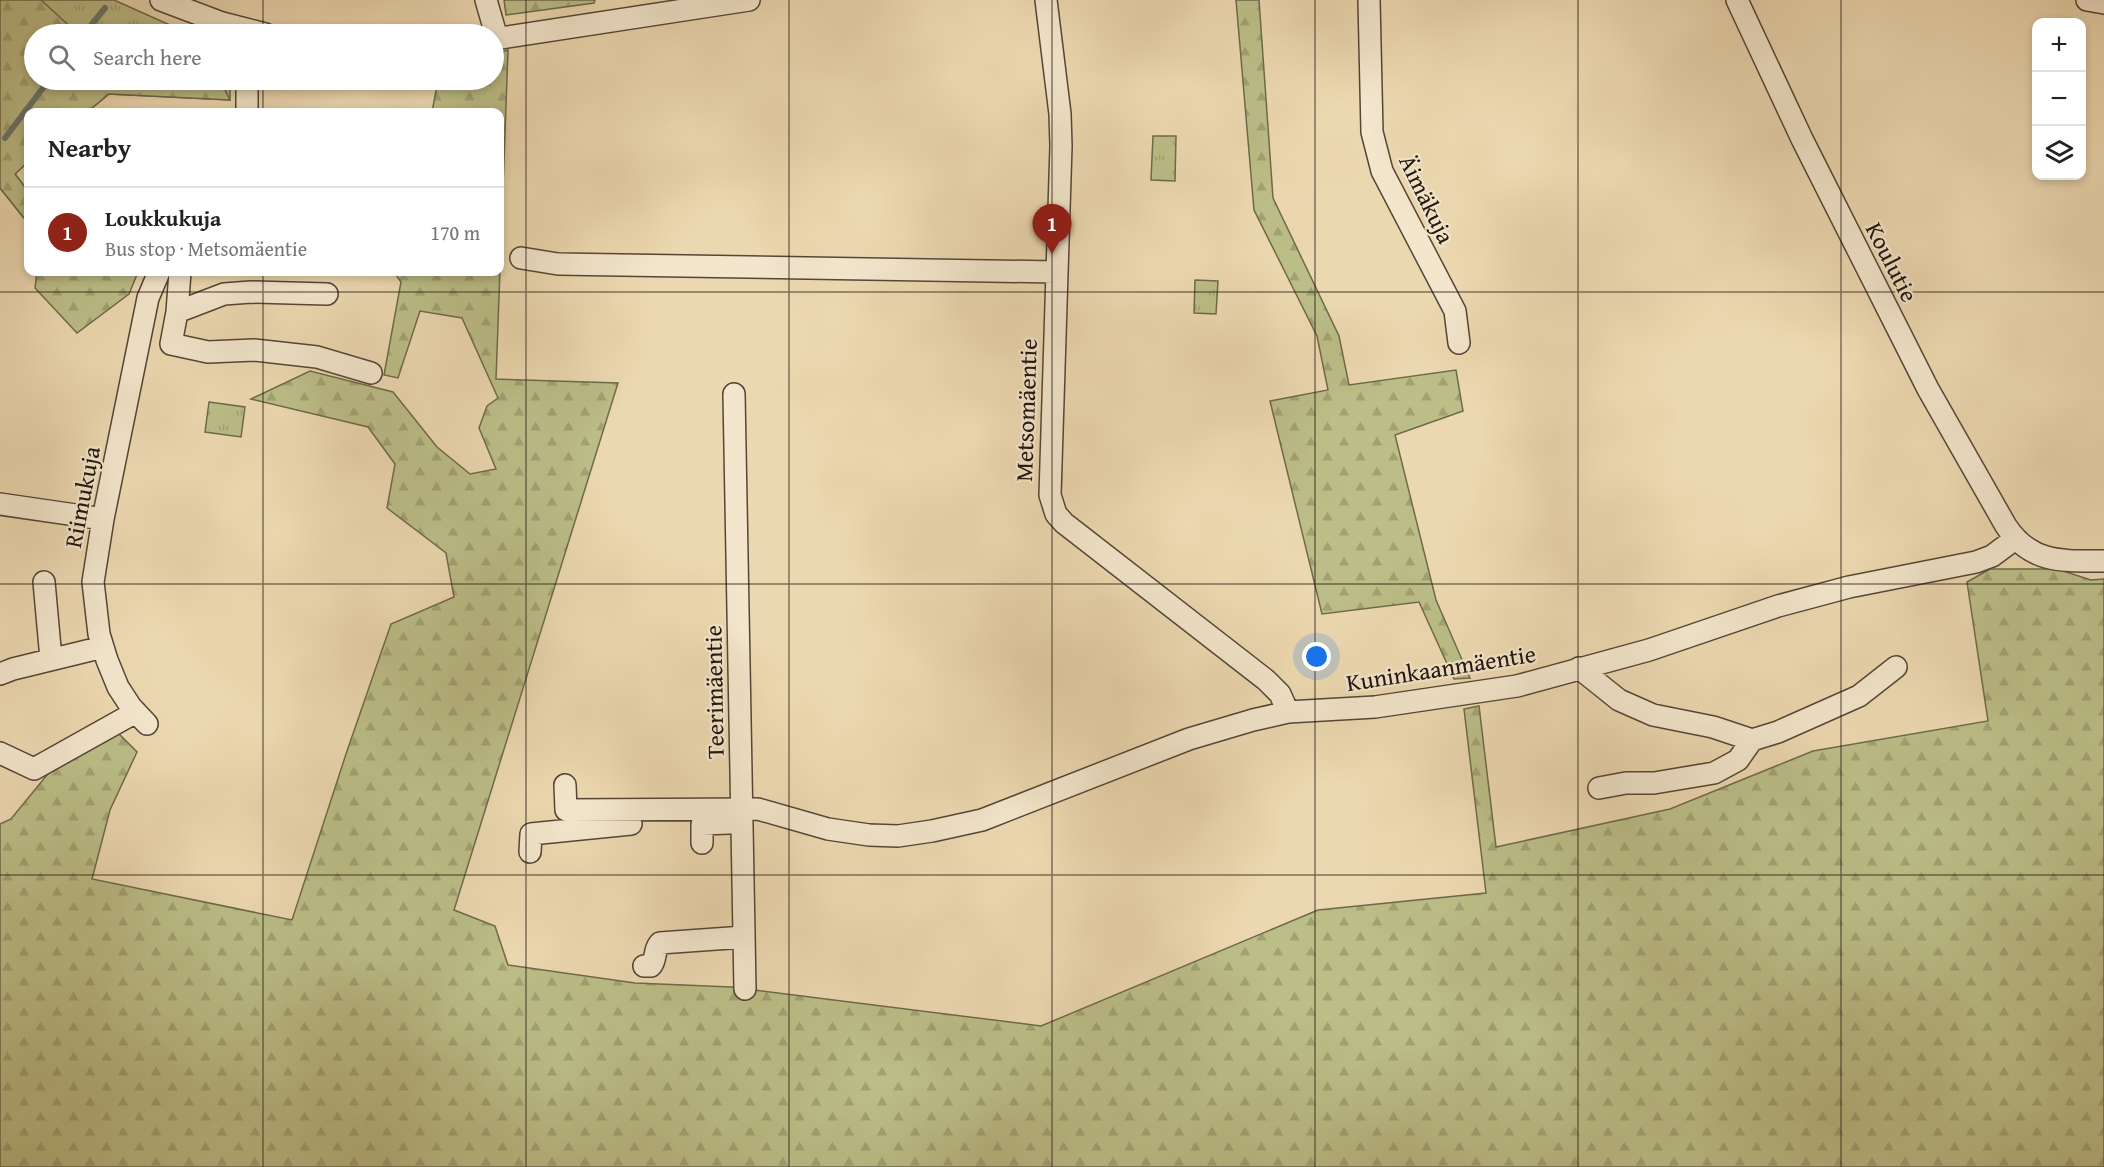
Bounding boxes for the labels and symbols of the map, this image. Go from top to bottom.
street label: Äimäkuja [1390,149,1464,250]
pin: 1 [1032,204,1072,254]
street label: Koulutie [1857,216,1927,308]
street label: Metsomäentie [1006,338,1046,482]
street label: Riimukuja [55,443,109,551]
street label: Teerimäentie [695,625,733,759]
street label: Kuninkaanmäentie [1344,636,1538,700]
your location [1302,642,1331,671]

